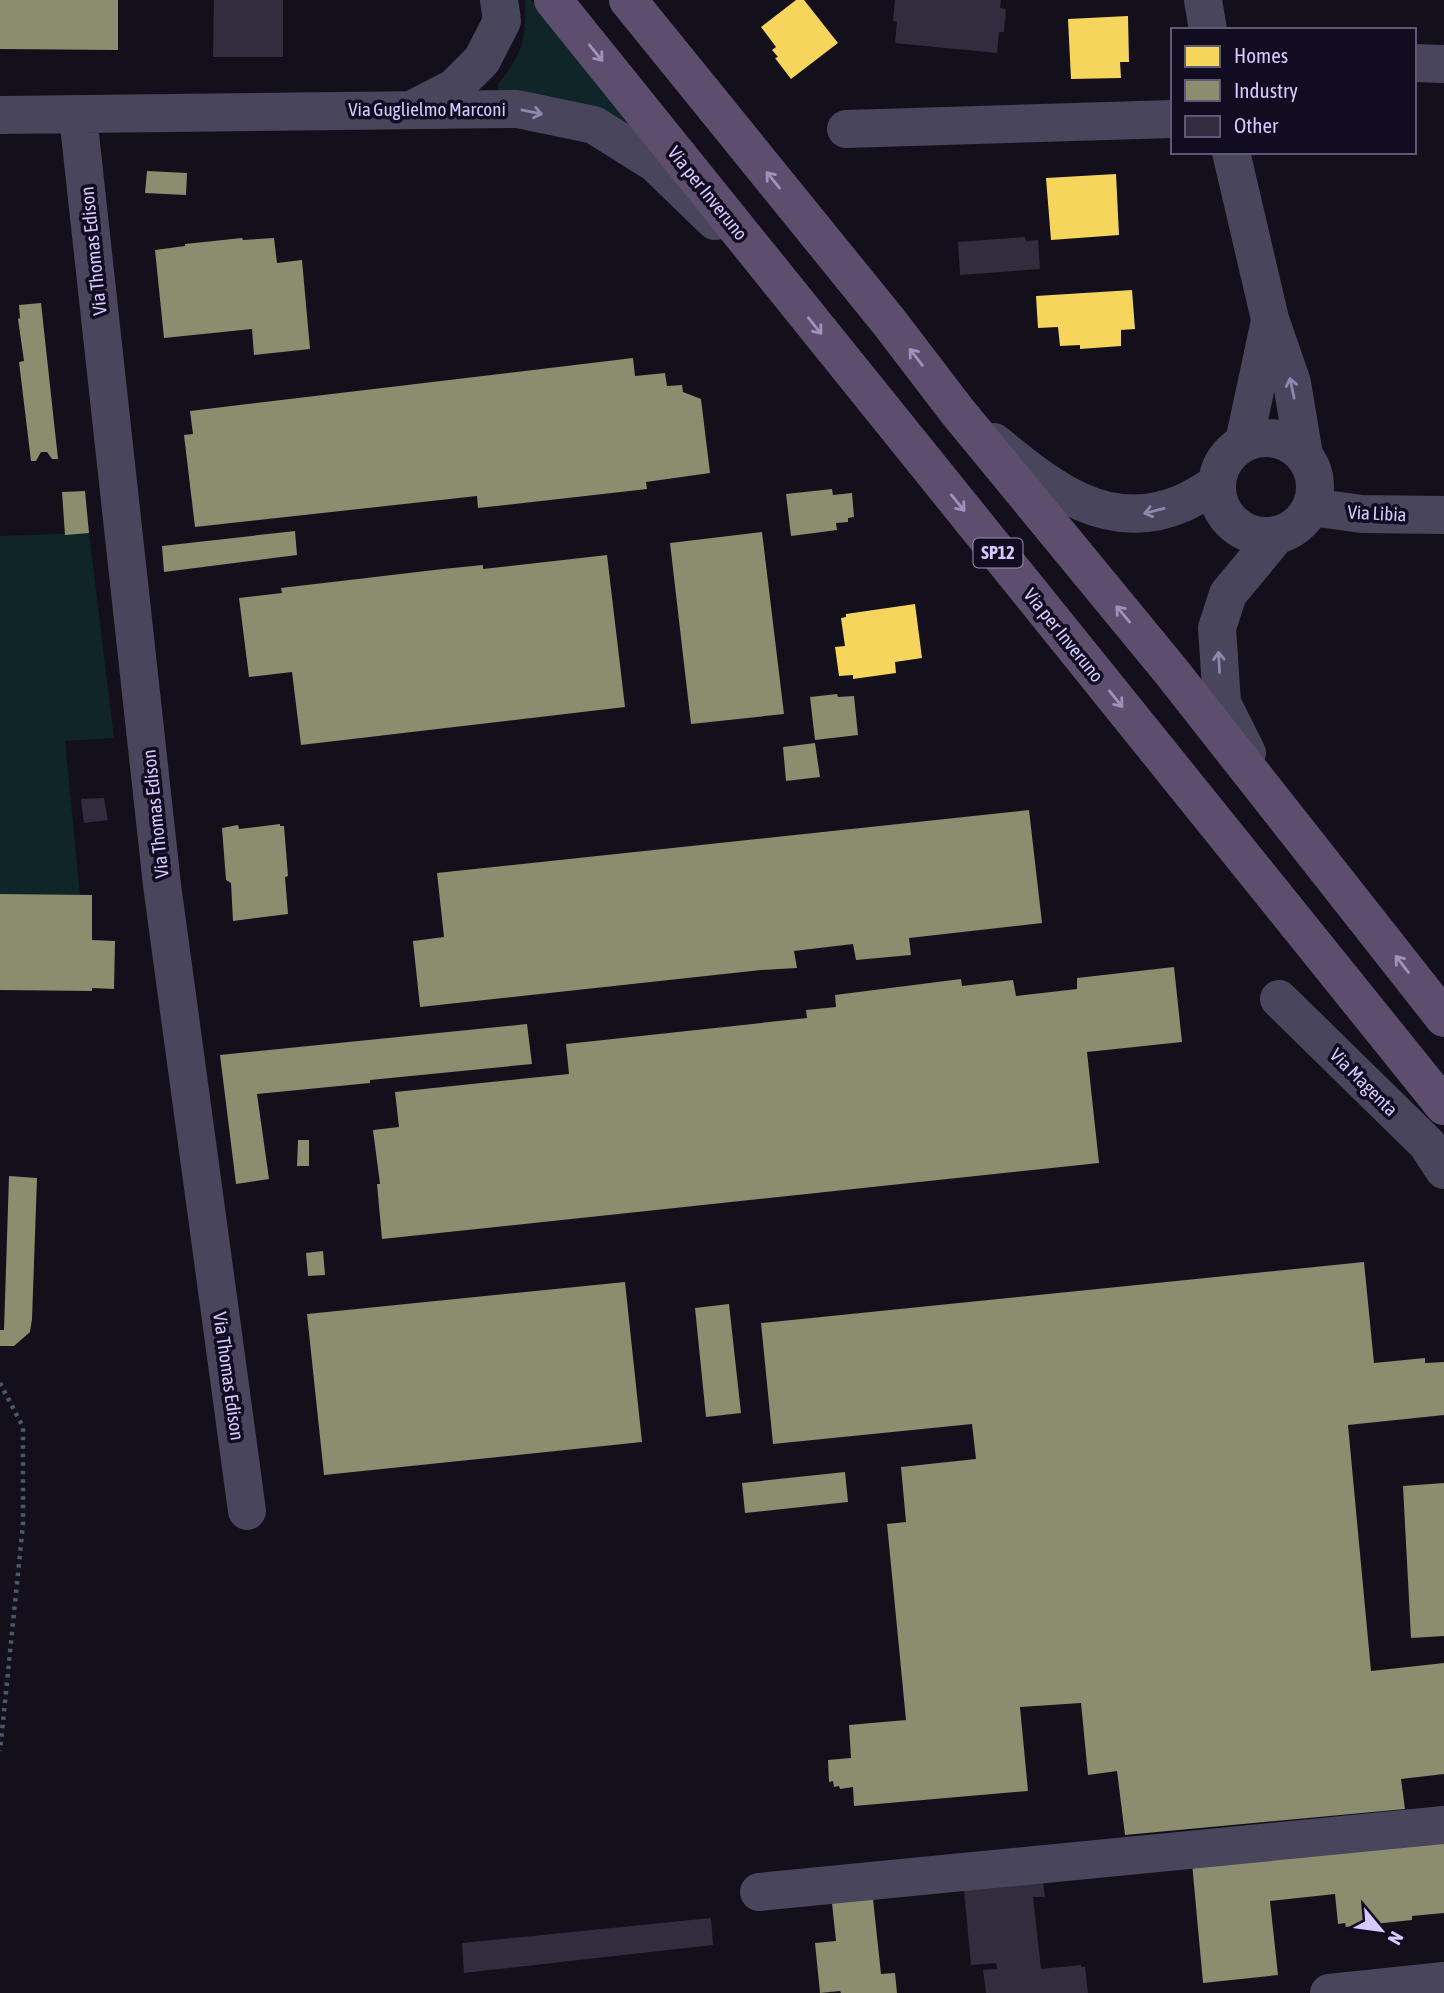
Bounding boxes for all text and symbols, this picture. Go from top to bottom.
legend [1171,28,1416,154]
text: Homes [1234,43,1288,67]
one-way arrow [588,44,603,62]
text: Industry [1234,78,1298,102]
street label: Via Guglielmo Marconi [348,98,506,120]
one-way arrow [520,105,543,119]
text: Other [1234,113,1279,137]
street label: Via per Inveruno [664,142,753,244]
one-way arrow [765,171,781,189]
street label: Via Thomas Edison [75,186,111,316]
one-way arrow [807,317,823,335]
one-way arrow [908,348,923,367]
one-way arrow [1285,377,1298,399]
one-way arrow [950,494,965,512]
street label: Via Libia [1347,500,1407,526]
one-way arrow [1143,505,1166,518]
road number: SP12 [974,538,1023,568]
street label: Via per Inveruno [1020,584,1109,686]
one-way arrow [1116,605,1131,623]
one-way arrow [1213,650,1226,673]
one-way arrow [1108,690,1124,708]
street label: Via Thomas Edison [137,749,173,879]
one-way arrow [1395,955,1410,974]
street label: Via Magenta [1326,1044,1402,1120]
street label: Via Thomas Edison [209,1310,249,1442]
north arrow [1346,1895,1416,1965]
text: N [1384,1928,1408,1948]

